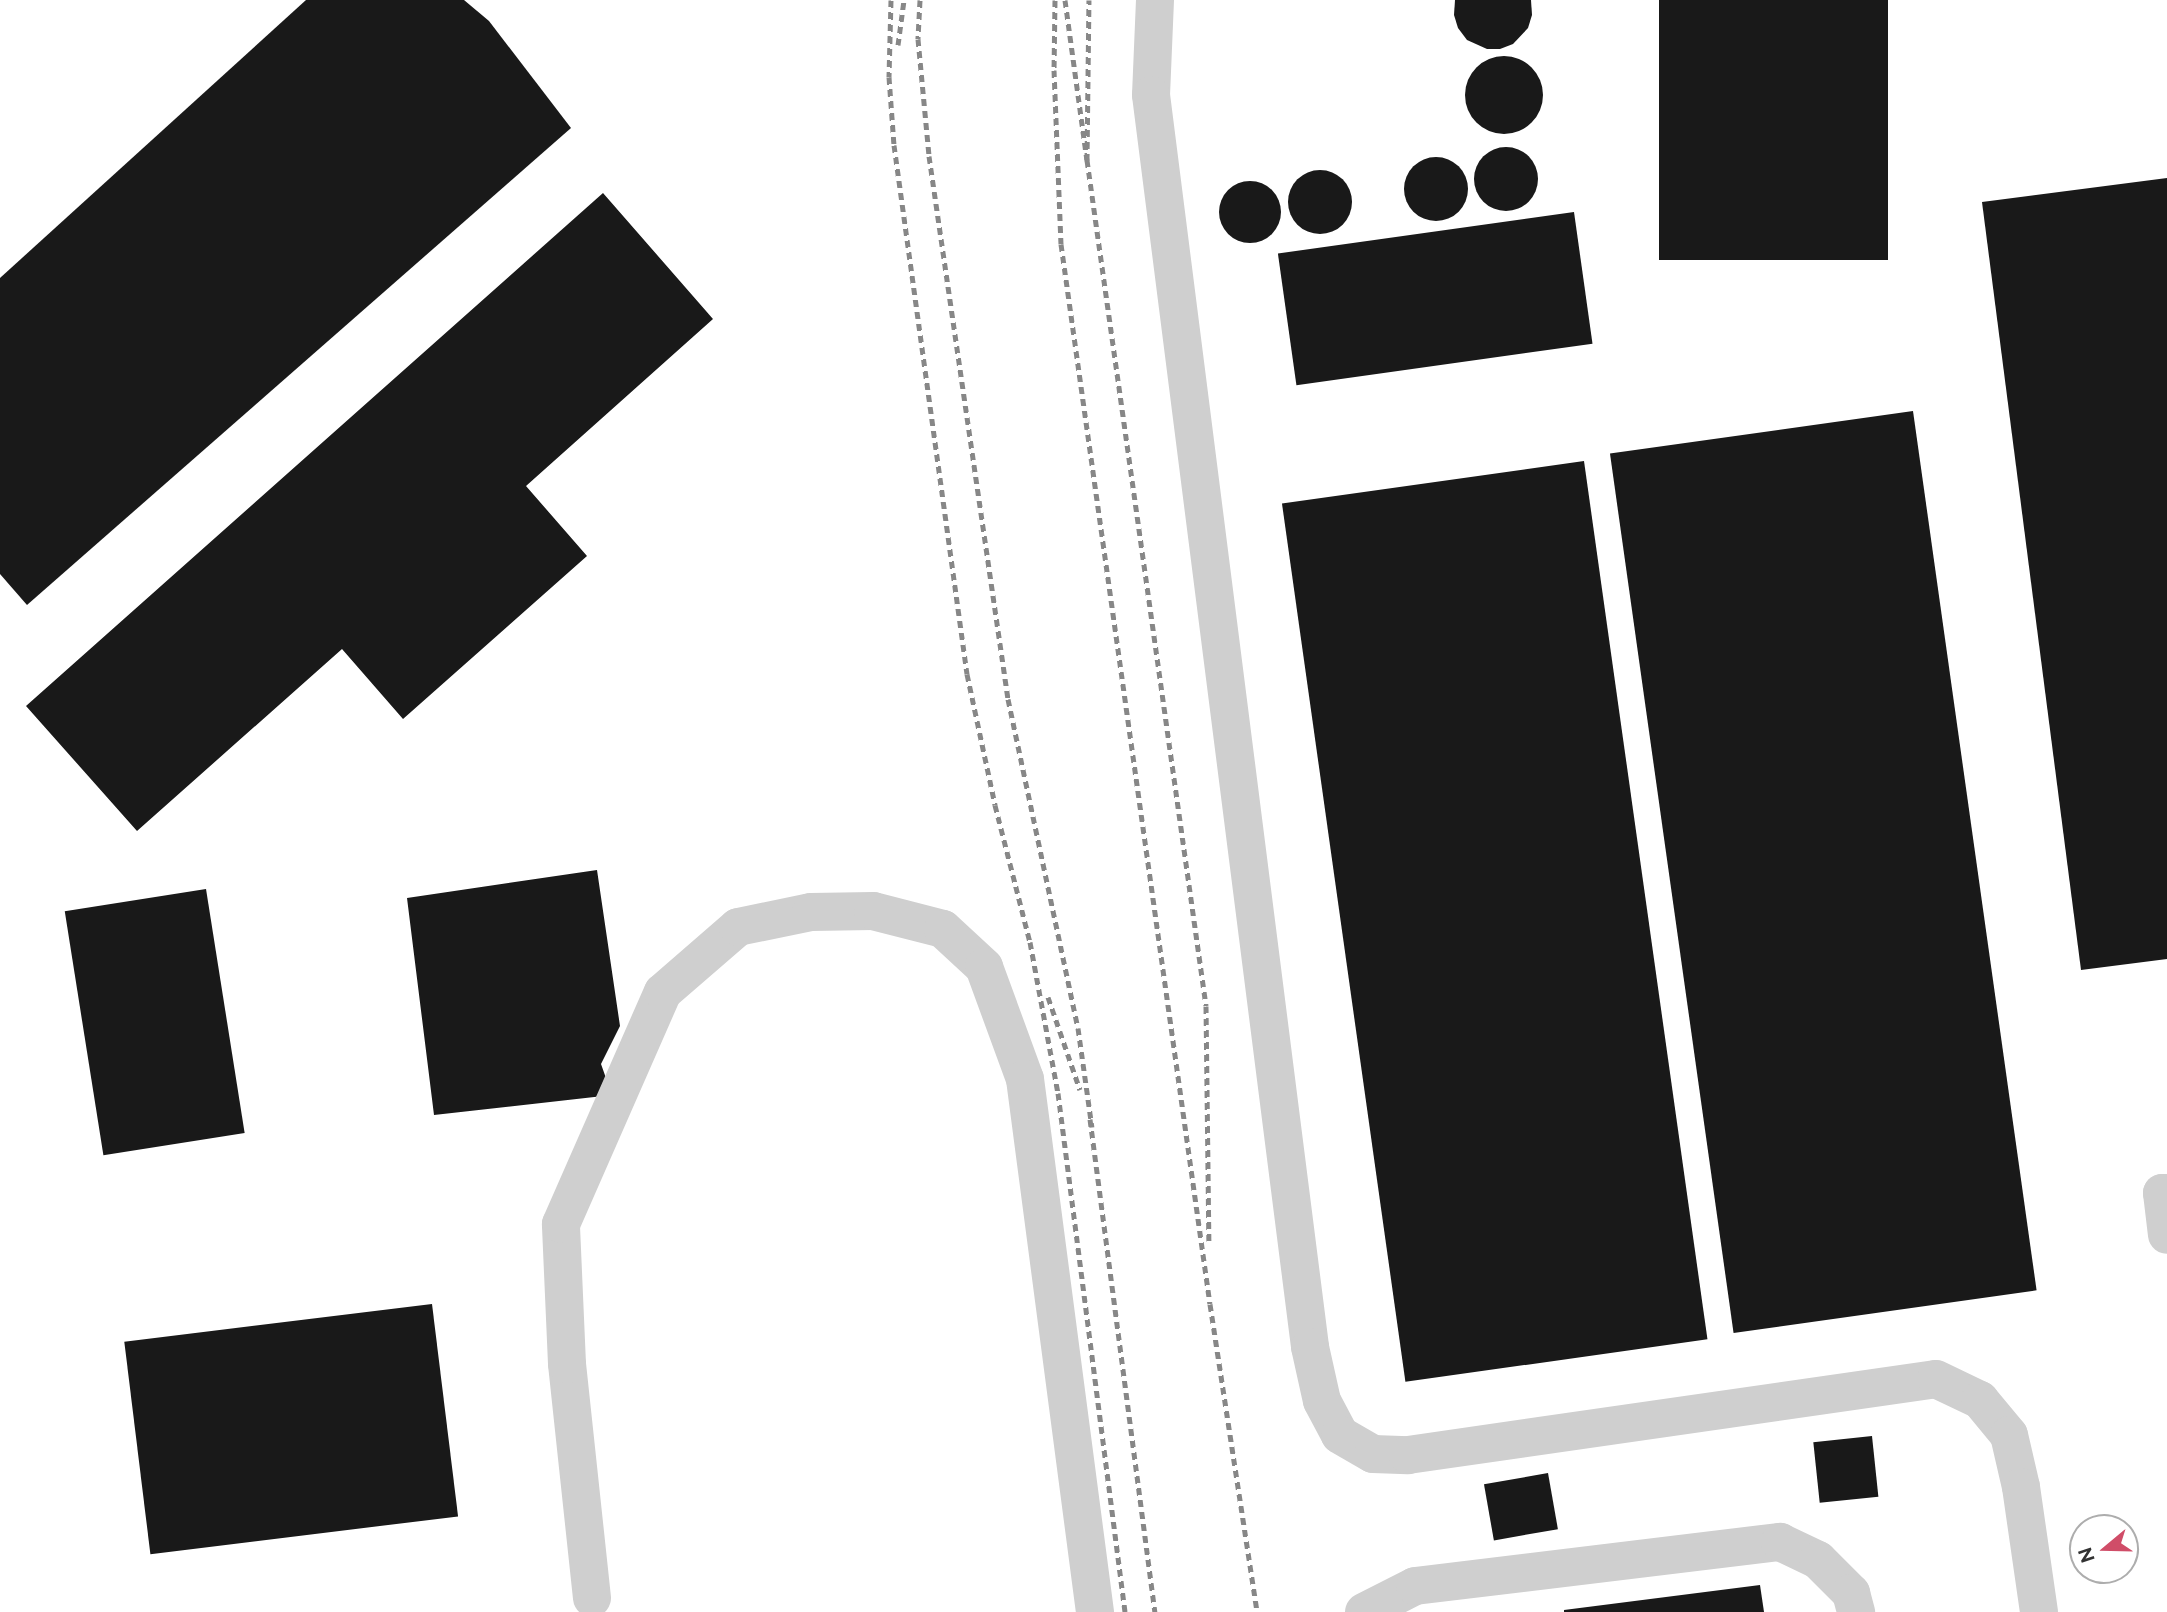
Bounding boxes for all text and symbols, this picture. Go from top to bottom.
north arrow [2069,1514,2139,1584]
text: N [2073,1545,2099,1566]

